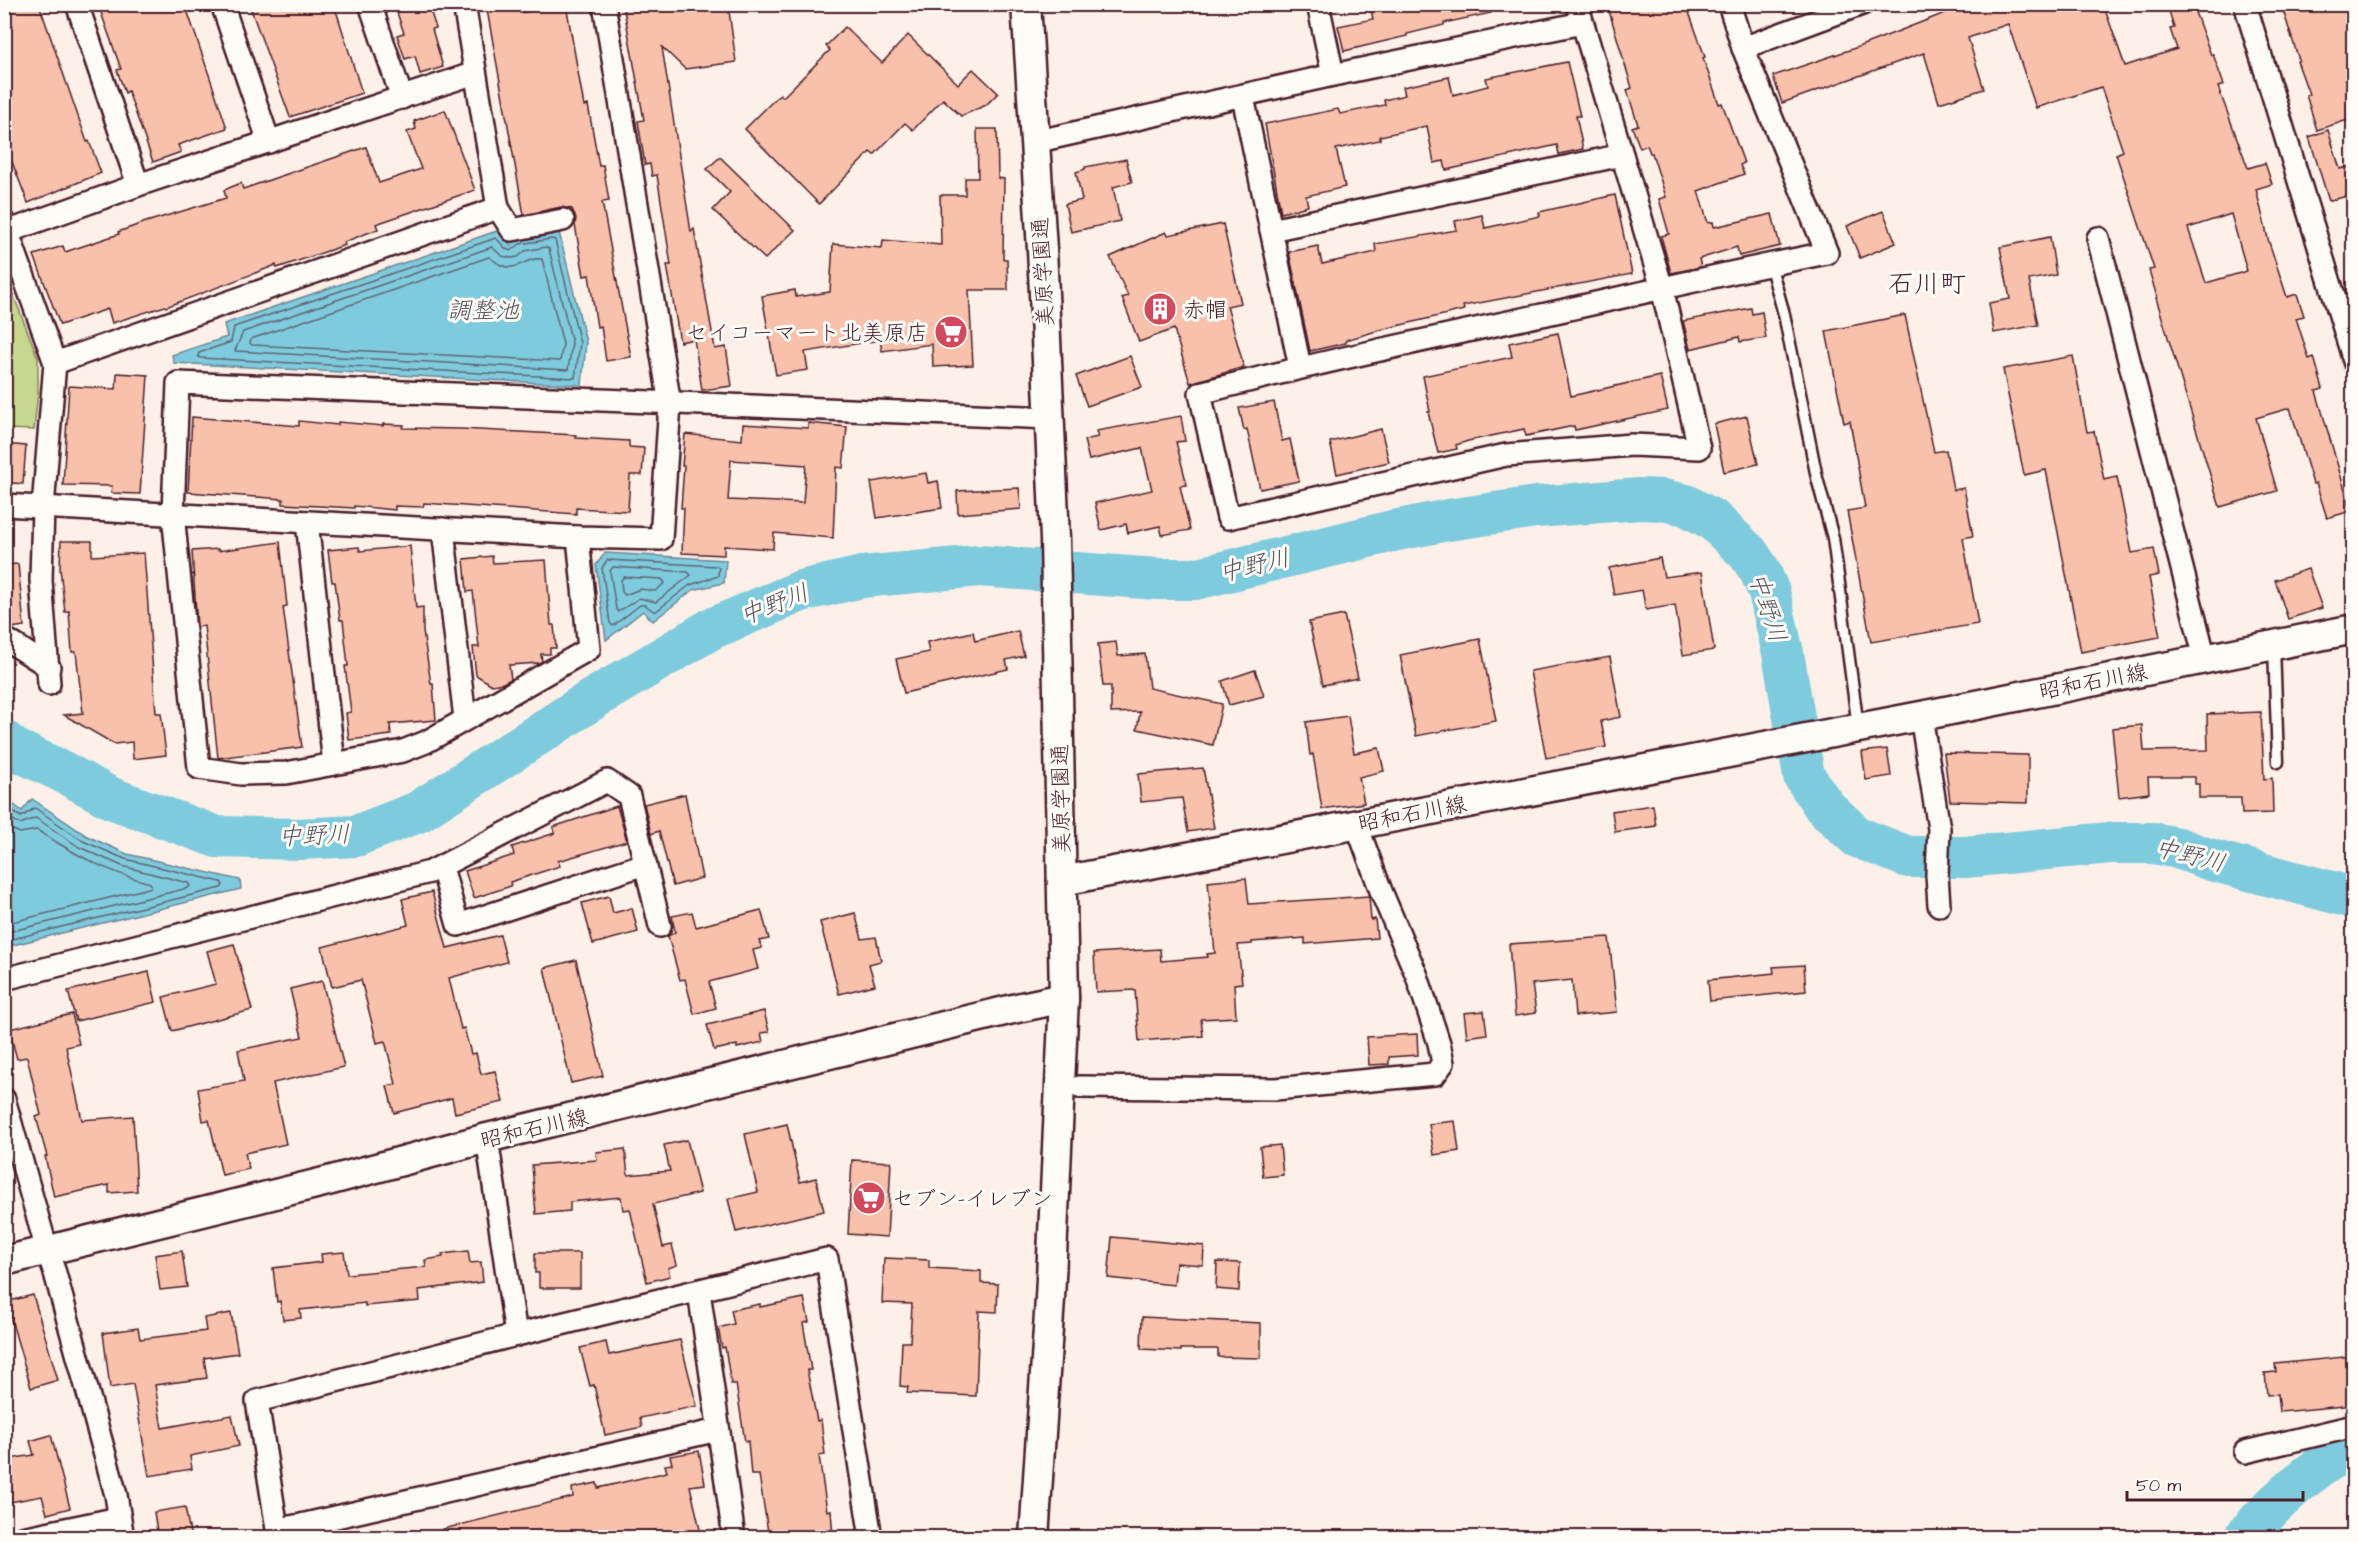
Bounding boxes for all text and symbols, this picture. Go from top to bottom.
street label: 美原学園通 [1025,216,1062,328]
district label: 石川町 [1888,266,1966,302]
building icon: 赤帽 [1142,291,1178,327]
water label: 調整池 [447,294,520,328]
place label: 赤帽 [1183,295,1227,326]
supermarket icon: セイコーマート北美原店 [933,314,969,350]
place label: セイコーマート北美原店 [686,318,928,349]
water label: 中野川 [1215,541,1293,591]
water label: 中野川 [1740,568,1794,647]
water label: 中野川 [735,576,814,634]
street label: 昭和石川線 [2036,657,2150,708]
street label: 美原学園通 [1045,744,1078,854]
street label: 昭和石川線 [1355,789,1469,840]
water label: 中野川 [277,818,351,854]
water label: 中野川 [2151,831,2229,881]
street label: 昭和石川線 [477,1102,591,1157]
supermarket icon: セブン-イレブン [851,1180,887,1216]
place label: セブン-イレブン [892,1184,1053,1215]
scale bar [2127,1464,2302,1502]
text: 50 m [2136,1473,2181,1498]

